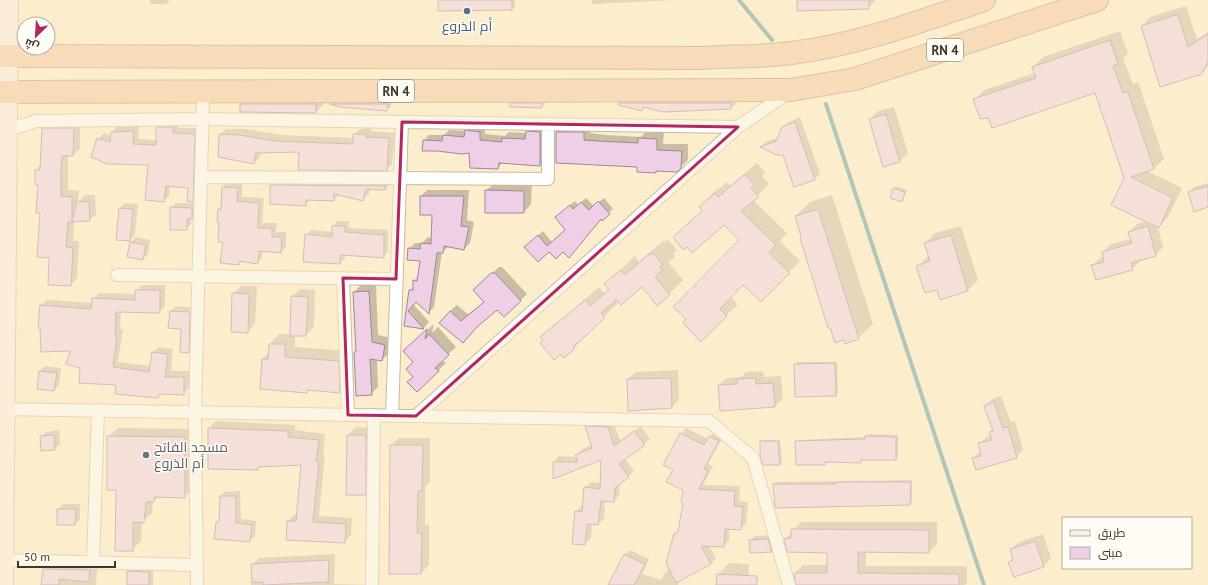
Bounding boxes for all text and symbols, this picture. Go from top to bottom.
marker: أم الذروع [462,6,472,16]
north arrow [16,16,56,56]
place label: أم الذروع [442,17,492,36]
text: ش [22,36,41,54]
road number: RN 4 [927,39,963,61]
road number: RN 4 [378,80,414,102]
place label: مسجد الفاتح أم الذروع [154,438,228,473]
marker: مسجد الفاتح أم الذروع [141,450,151,460]
legend [1062,517,1192,569]
text: طريق [1098,525,1126,540]
scale bar [18,543,115,569]
text: مبنى [1098,545,1123,560]
text: 50 m [24,549,50,564]

